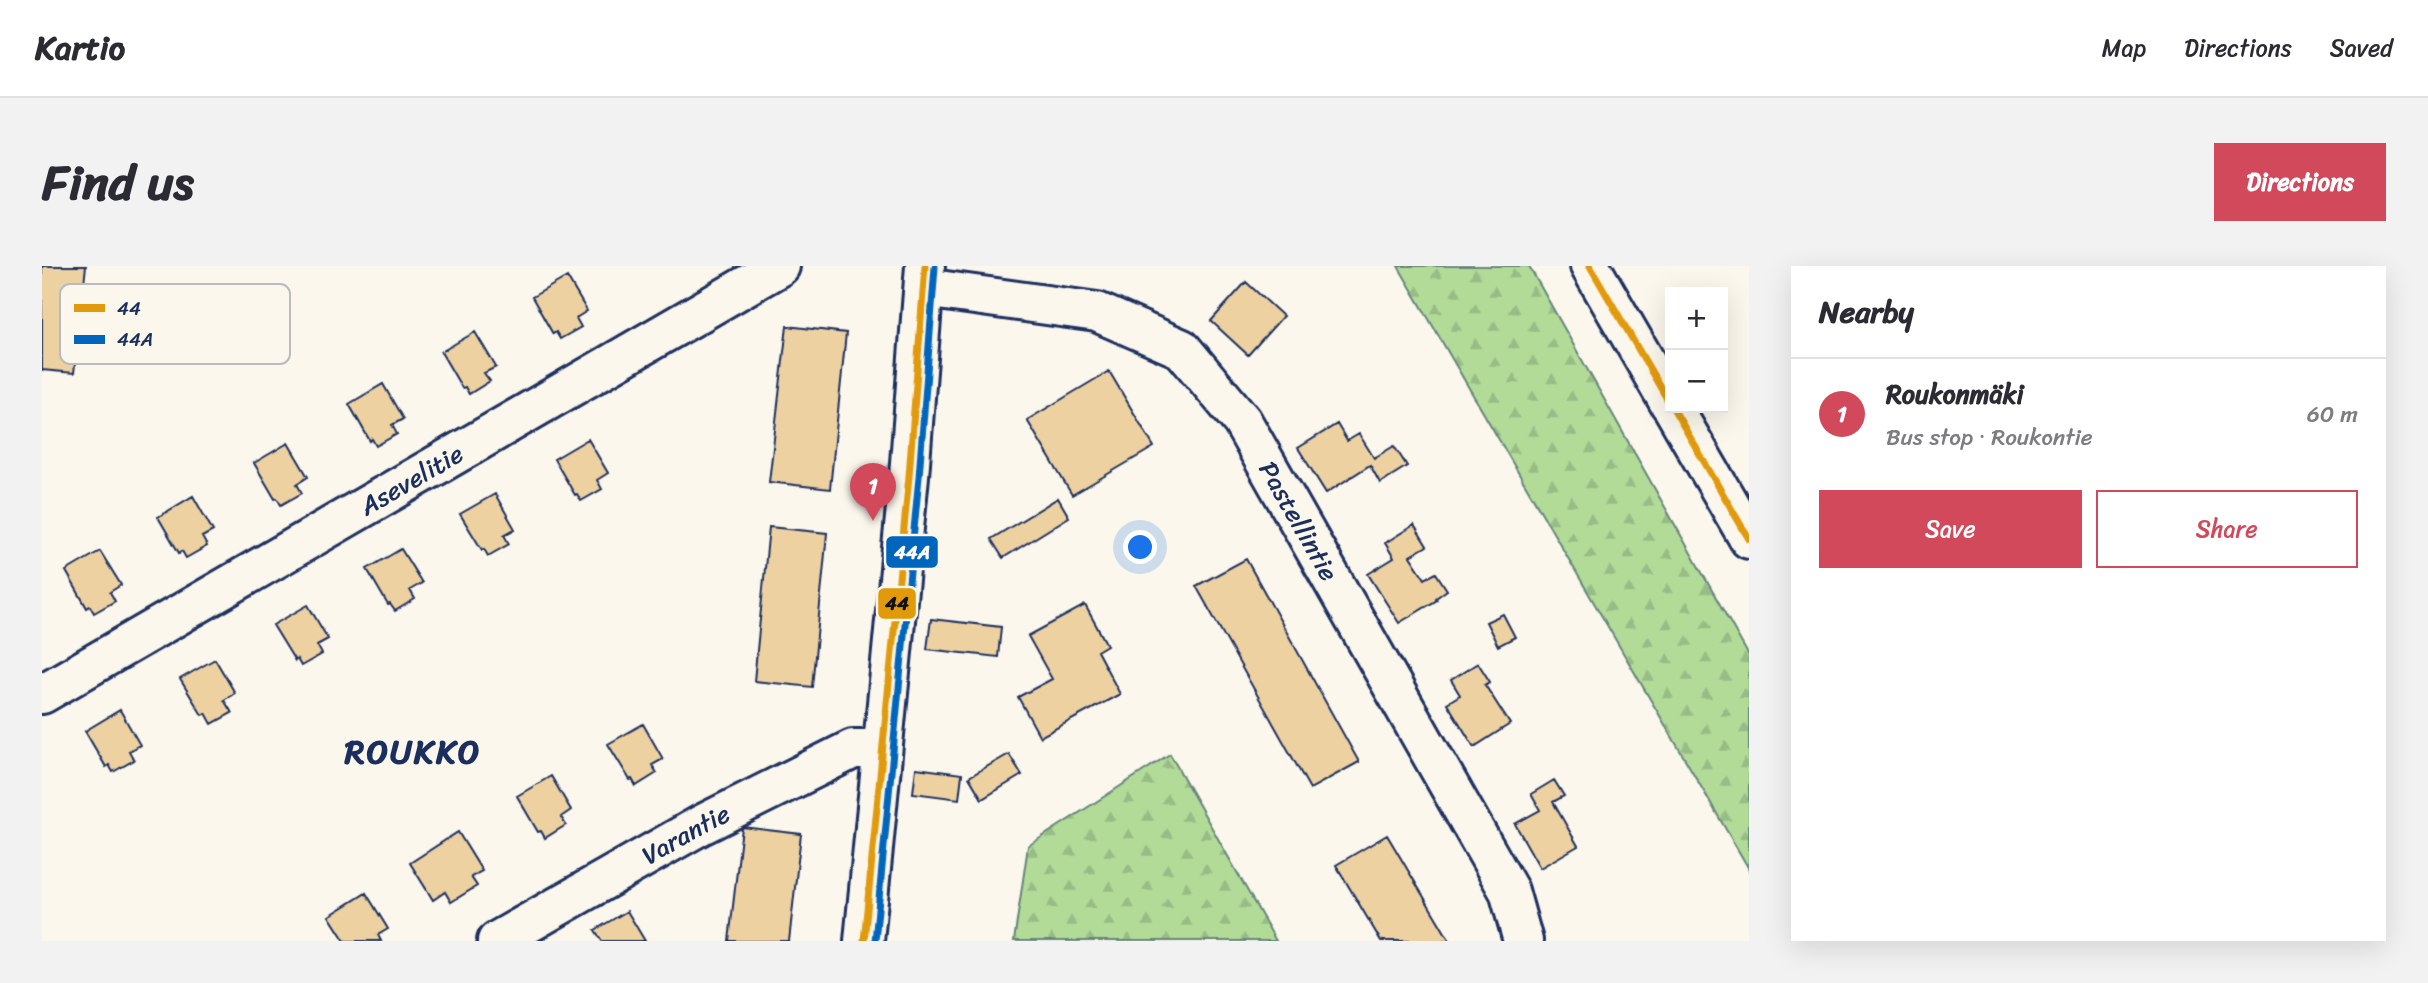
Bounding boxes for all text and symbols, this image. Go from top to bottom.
text: Kartio [35,19,125,77]
text: Map [2102,27,2146,69]
text: Directions [2184,27,2292,69]
text: Saved [2330,27,2393,69]
text: Find us [42,139,194,226]
button: Directions [2214,143,2386,221]
legend [60,284,290,364]
text: Nearby [1819,285,1914,339]
map controls [1665,287,1728,413]
button: + [1665,287,1728,350]
text: 44 [117,292,141,325]
text: 44A [117,323,153,356]
button: − [1665,350,1728,413]
text: Roukonmäki [1886,371,2024,417]
text: 1 [1837,394,1847,435]
text: 60 m [2307,394,2358,435]
text: Bus stop · Roukontie [1886,417,2093,458]
street label: Asevelitie [349,431,472,529]
street label: Pastellintie [1246,452,1352,590]
pin: 1 [850,463,896,521]
button: Save [1819,490,2082,568]
button: Share [2096,490,2358,568]
your location [1123,530,1157,564]
line badge: 44A [885,535,939,569]
text: 44A [893,536,930,569]
line badge: 44 [877,587,917,620]
text: 44 [884,587,909,620]
district label: ROUKKO [344,723,481,781]
street label: Varantie [633,791,738,877]

